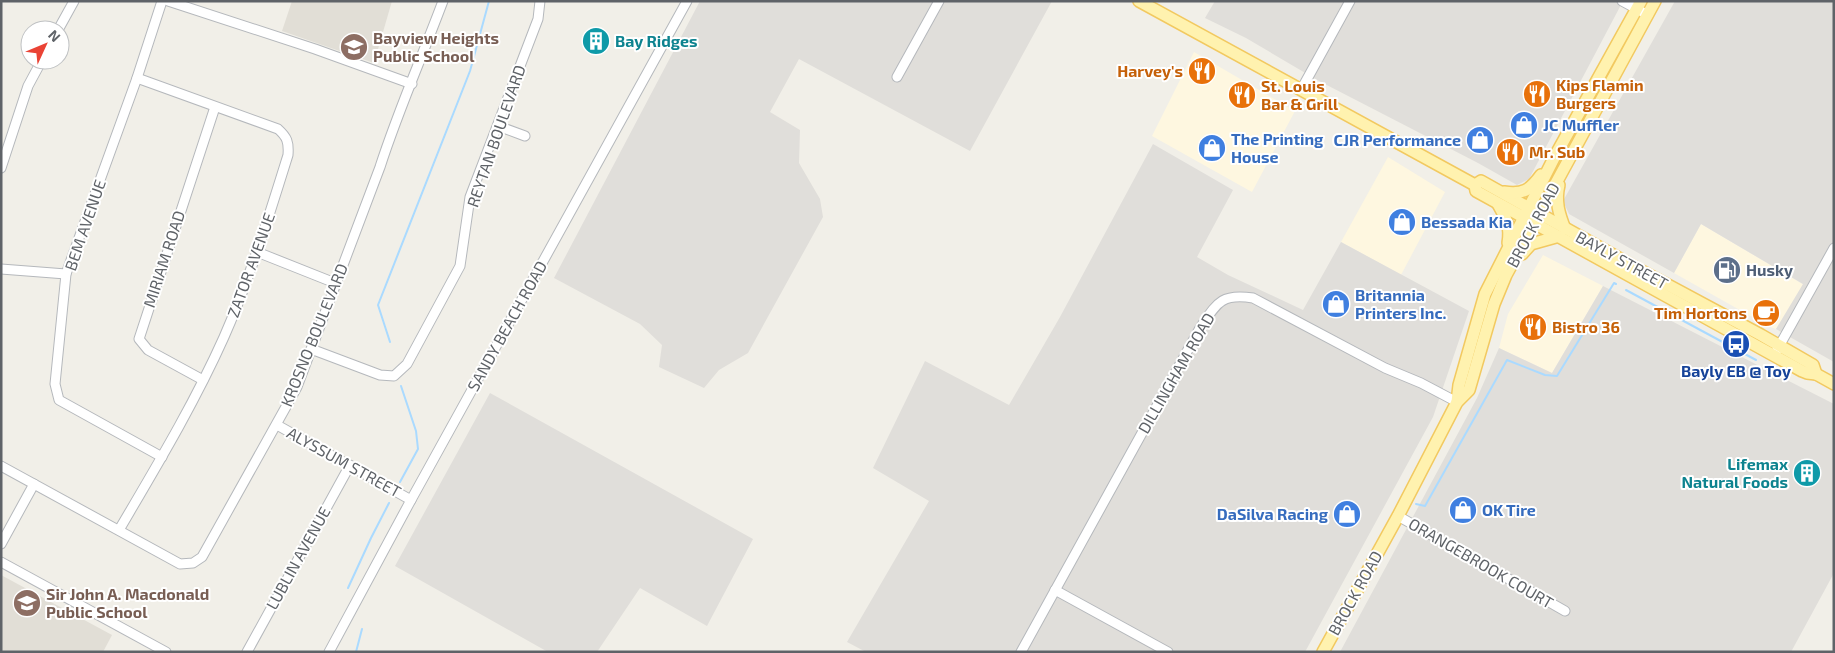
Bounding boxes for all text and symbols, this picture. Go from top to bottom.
north arrow [20,20,70,70]
text: N [45,26,64,45]
building icon: Bay Ridges [581,26,611,56]
place label: Bayview Heights Public School [373,28,499,65]
place label: Bay Ridges [615,31,698,51]
school or university icon: Bayview Heights Public School [339,32,369,62]
restaurant icon: Harvey's [1187,56,1217,86]
place label: Harvey's [1117,61,1183,81]
street label: REYTAN BOULEVARD [462,62,529,209]
place label: Kips Flamin Burgers [1556,75,1644,112]
place label: St. Louis Bar & Grill [1261,76,1339,113]
restaurant icon: Kips Flamin Burgers [1522,79,1552,109]
restaurant icon: St. Louis Bar & Grill [1227,80,1257,110]
shop icon: JC Muffler [1509,110,1539,140]
place label: JC Muffler [1543,115,1619,134]
shop icon: CJR Performance [1465,125,1495,155]
place label: The Printing House [1231,129,1324,166]
place label: CJR Performance [1334,130,1461,149]
shop icon: The Printing House [1197,133,1227,163]
restaurant icon: Mr. Sub [1495,137,1525,167]
place label: Mr. Sub [1529,142,1585,161]
street label: BEM AVENUE [60,177,109,273]
street label: BROCK ROAD [1502,179,1563,271]
shop icon: Bessada Kia [1387,207,1417,237]
street label: MIRIAM ROAD [139,208,188,310]
street label: ZATOR AVENUE [223,210,278,320]
place label: Bessada Kia [1421,212,1512,231]
street label: BAYLY STREET [1573,226,1672,293]
fuel station icon: Husky [1712,255,1742,285]
street label: SANDY BEACH ROAD [463,257,550,394]
street label: KROSNO BOULEVARD [276,260,351,409]
place label: Husky [1746,260,1793,280]
place label: Britannia Printers Inc. [1355,285,1447,322]
shop icon: Britannia Printers Inc. [1321,289,1351,319]
cafe icon: Tim Hortons [1751,298,1781,328]
place label: Tim Hortons [1654,303,1747,322]
street label: DILLINGHAM ROAD [1133,309,1218,436]
restaurant icon: Bistro 36 [1518,312,1548,342]
place label: Bistro 36 [1552,317,1620,336]
bus stop icon: Bayly EB @ Toy [1721,329,1751,359]
place label: Bayly EB @ Toy [1681,361,1791,381]
street label: ALYSSUM STREET [284,422,405,501]
place label: Lifemax Natural Foods [1681,454,1788,491]
building icon: Lifemax Natural Foods [1792,458,1822,488]
shop icon: OK Tire [1448,495,1478,525]
shop icon: DaSilva Racing [1332,499,1362,529]
place label: OK Tire [1482,500,1536,519]
street label: LUBLIN AVENUE [262,503,334,612]
place label: DaSilva Racing [1217,504,1329,523]
street label: ORANGEBROOK COURT [1405,513,1557,612]
street label: BROCK ROAD [1324,547,1386,638]
place label: Sir John A. Macdonald Public School [46,584,209,621]
school or university icon: Sir John A. Macdonald Public School [12,588,42,618]

